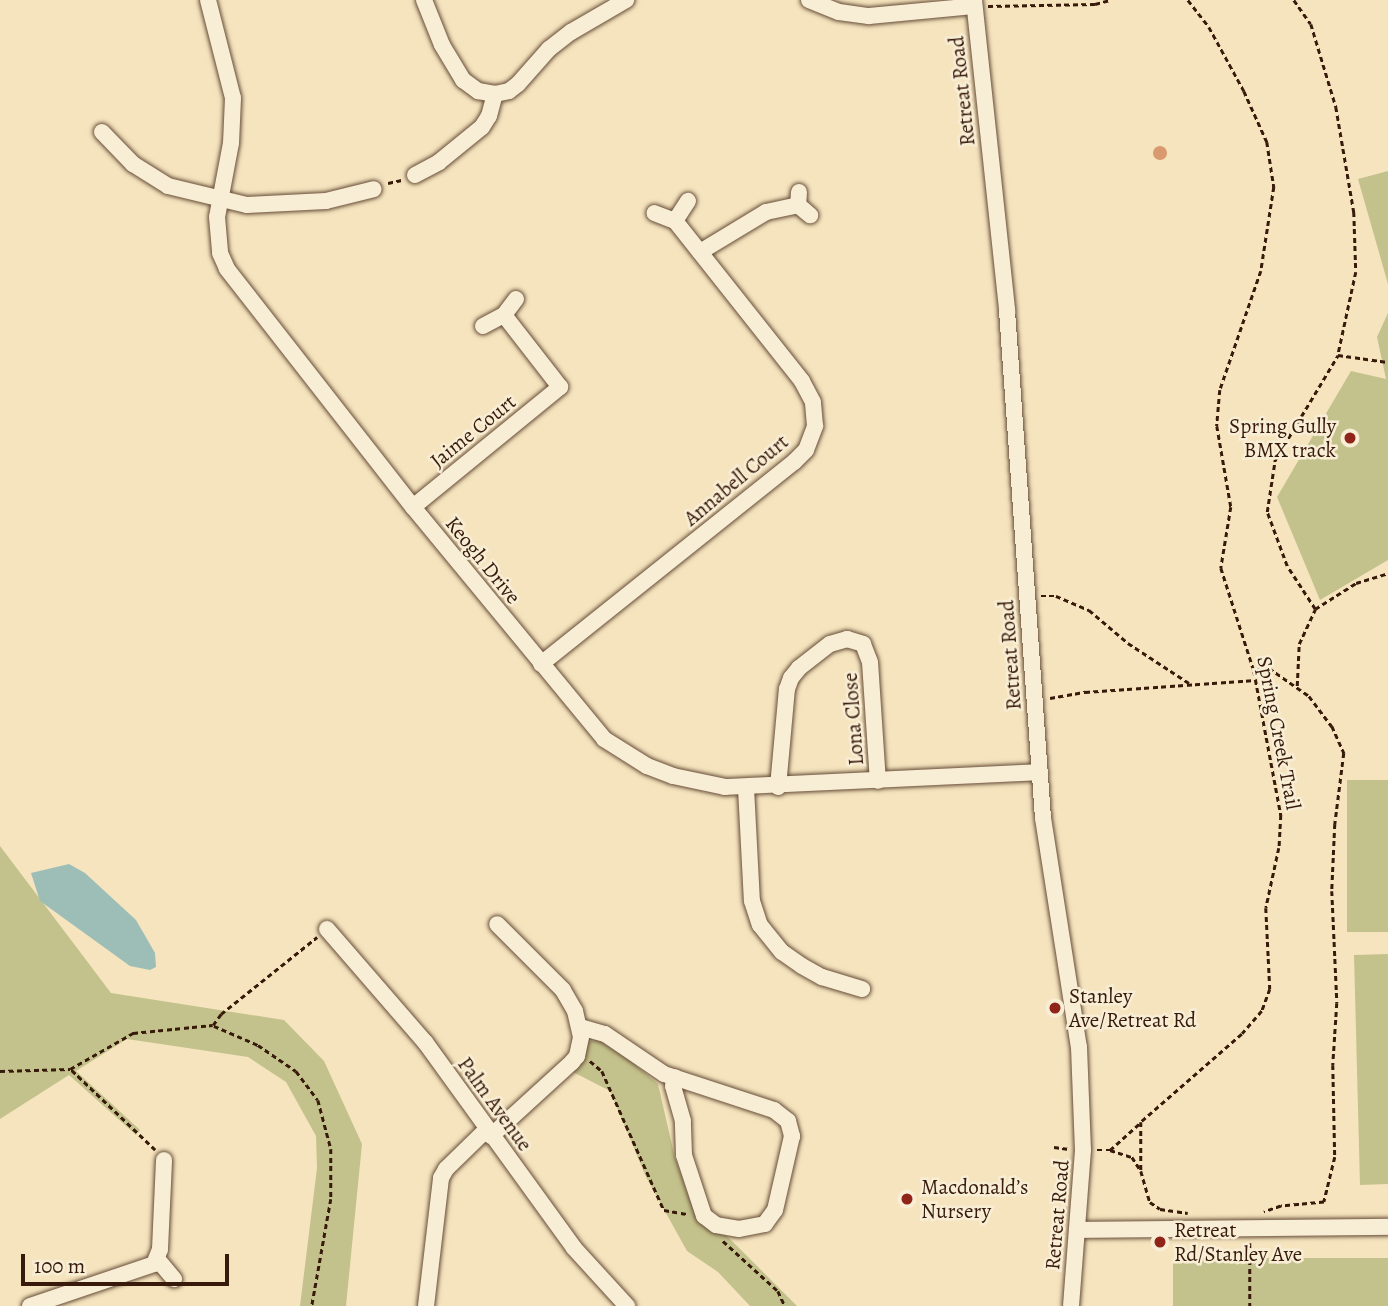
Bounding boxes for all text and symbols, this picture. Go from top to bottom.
street label: Retreat Road [944,35,980,147]
street label: Jaime Court [425,389,521,473]
place label: Spring Gully BMX track [1229,413,1336,463]
street label: Annabell Court [679,429,793,531]
marker: Spring Gully BMX track [1342,430,1358,446]
street label: Keogh Drive [440,511,526,609]
street label: Retreat Road [994,599,1026,711]
street label: Spring Creek Trail [1252,654,1306,812]
street label: Lona Close [837,672,869,766]
place label: Stanley Ave/Retreat Rd [1069,983,1196,1033]
marker: Stanley Ave/Retreat Rd [1047,1000,1063,1016]
street label: Palm Avenue [452,1052,538,1156]
street label: Retreat Road [1040,1159,1074,1271]
place label: Macdonald’s Nursery [921,1174,1029,1224]
marker: Macdonald’s Nursery [899,1191,915,1207]
place label: Retreat Rd/Stanley Ave [1174,1217,1302,1267]
marker: Retreat Rd/Stanley Ave [1152,1234,1168,1250]
scale bar [24,1240,233,1284]
text: 100 m [34,1252,85,1280]

